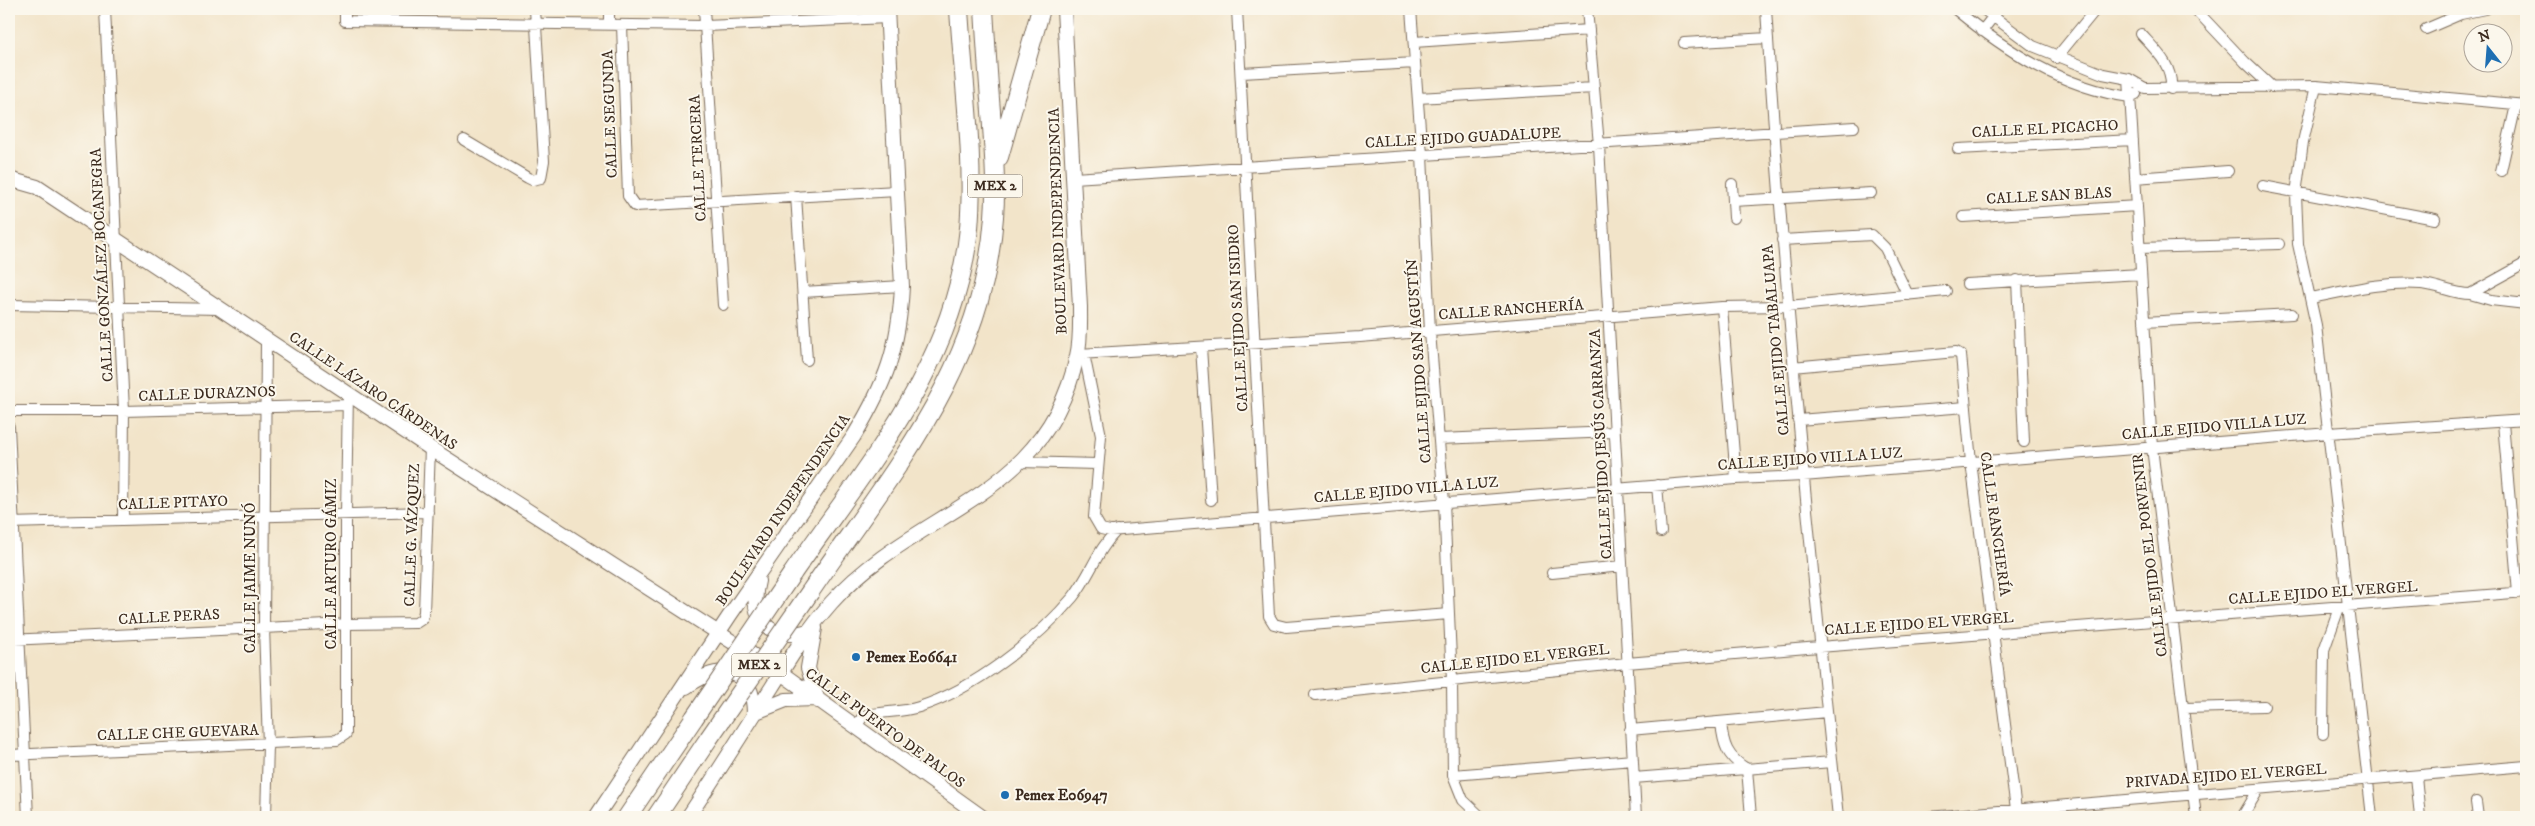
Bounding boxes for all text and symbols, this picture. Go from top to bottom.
north arrow [2462,22,2512,72]
text: N [2476,26,2493,47]
street label: CALLE SEGUNDA [598,49,622,179]
street label: CALLE TERCERA [685,94,711,222]
street label: BOULEVARD INDEPENDENCIA [1045,107,1071,335]
street label: CALLE EL PICACHO [1971,116,2119,142]
street label: CALLE EJIDO GUADALUPE [1365,123,1562,153]
street label: CALLE GONZÁLEZ BOCANEGRA [85,147,118,383]
road number: MEX 2 [968,175,1022,198]
street label: CALLE SAN BLAS [1986,183,2112,209]
street label: CALLE EJIDO SAN ISIDRO [1224,224,1252,412]
street label: CALLE EJIDO TABALUAPA [1758,243,1794,436]
street label: CALLE EJIDO SAN AGUSTÍN [1401,258,1436,464]
street label: CALLE RANCHERÍA [1438,294,1585,325]
street label: CALLE LÁZARO CÁRDENAS [285,327,461,455]
street label: CALLE EJIDO JESÚS CARRANZA [1584,328,1617,560]
street label: CALLE DURAZNOS [138,382,276,406]
street label: CALLE EJIDO VILLA LUZ [2121,409,2307,445]
street label: BOULEVARD INDEPENDENCIA [712,410,855,609]
street label: CALLE EJIDO VILLA LUZ [1717,443,1903,475]
street label: CALLE RANCHERÍA [1975,450,2016,598]
street label: CALLE EJIDO EL PORVENIR [2128,452,2172,658]
street label: CALLE G. VÁZQUEZ [399,463,424,607]
street label: CALLE EJIDO VILLA LUZ [1313,472,1499,508]
street label: CALLE ARTURO GÁMIZ [321,478,341,649]
street label: CALLE PITAYO [118,492,228,514]
street label: CALLE JAIME NUNÓ [241,503,260,653]
street label: CALLE EJIDO EL VERGEL [2228,577,2418,609]
street label: CALLE PERAS [118,605,220,629]
street label: CALLE EJIDO EL VERGEL [1824,608,2014,640]
street label: CALLE EJIDO EL VERGEL [1420,640,1610,678]
place label: Pemex E06641 [866,648,958,667]
marker: Pemex E06641 [850,651,862,663]
road number: MEX 2 [732,654,786,676]
street label: CALLE PUERTO DE PALOS [801,664,969,793]
street label: CALLE CHE GUEVARA [97,721,260,745]
street label: PRIVADA EJIDO EL VERGEL [2125,759,2327,793]
place label: Pemex E06947 [1015,786,1108,805]
marker: Pemex E06947 [999,789,1011,801]

